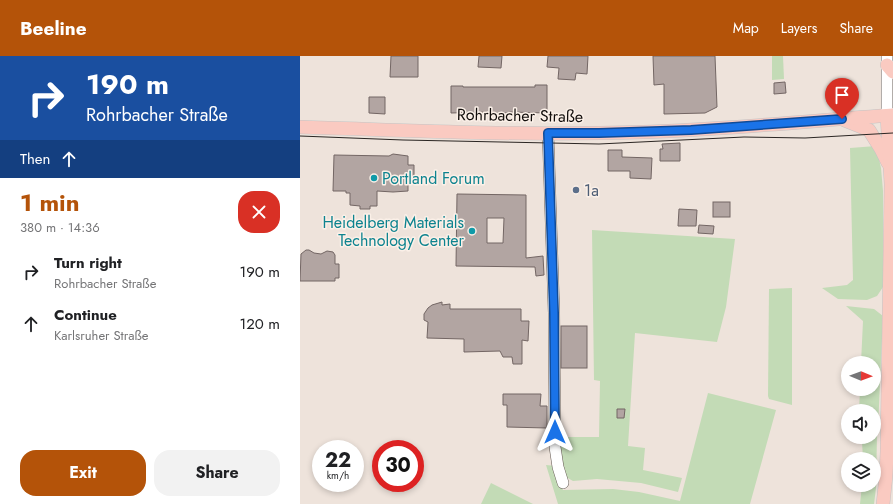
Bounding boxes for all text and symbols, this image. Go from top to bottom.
text: Beeline [20,15,87,42]
text: Map [733,18,759,38]
text: Layers [781,18,817,38]
text: Share [839,18,873,38]
text: 190 m [86,64,169,105]
icon: right [20,72,72,124]
pin [825,78,859,119]
icon: arrive [831,84,853,106]
text: Rohrbacher Straße [86,102,228,128]
street label: Rohrbacher Straße [457,103,583,128]
text: Then [20,148,50,170]
icon: ahead [58,148,80,170]
place label: Portland Forum [382,167,485,190]
marker: Portland Forum [369,173,379,183]
place label: 1a [584,179,599,202]
text: 1 min [20,185,80,220]
marker: 1a [571,185,581,195]
button: close [238,191,280,233]
place label: Heidelberg Materials Technology Center [322,211,465,252]
text: 380 m · 14:36 [20,218,100,237]
marker: Heidelberg Materials Technology Center [467,226,477,236]
text: Turn right [54,252,122,274]
icon: right [20,261,42,283]
text: 190 m [239,261,280,283]
text: Rohrbacher Straße [54,274,156,293]
text: Continue [54,304,117,326]
icon: ahead [20,313,42,335]
text: 120 m [240,313,280,335]
text: Karlsruher Straße [54,326,148,345]
north arrow [841,356,881,396]
map controls [841,356,881,492]
button: sound [841,404,881,444]
position arrow [534,411,576,453]
speed limit sign: 30 [372,440,424,492]
text: 22 [325,446,351,475]
button: Exit [20,450,146,496]
button: Share [154,450,280,496]
button: layers [841,452,881,492]
text: km/h [327,468,349,483]

